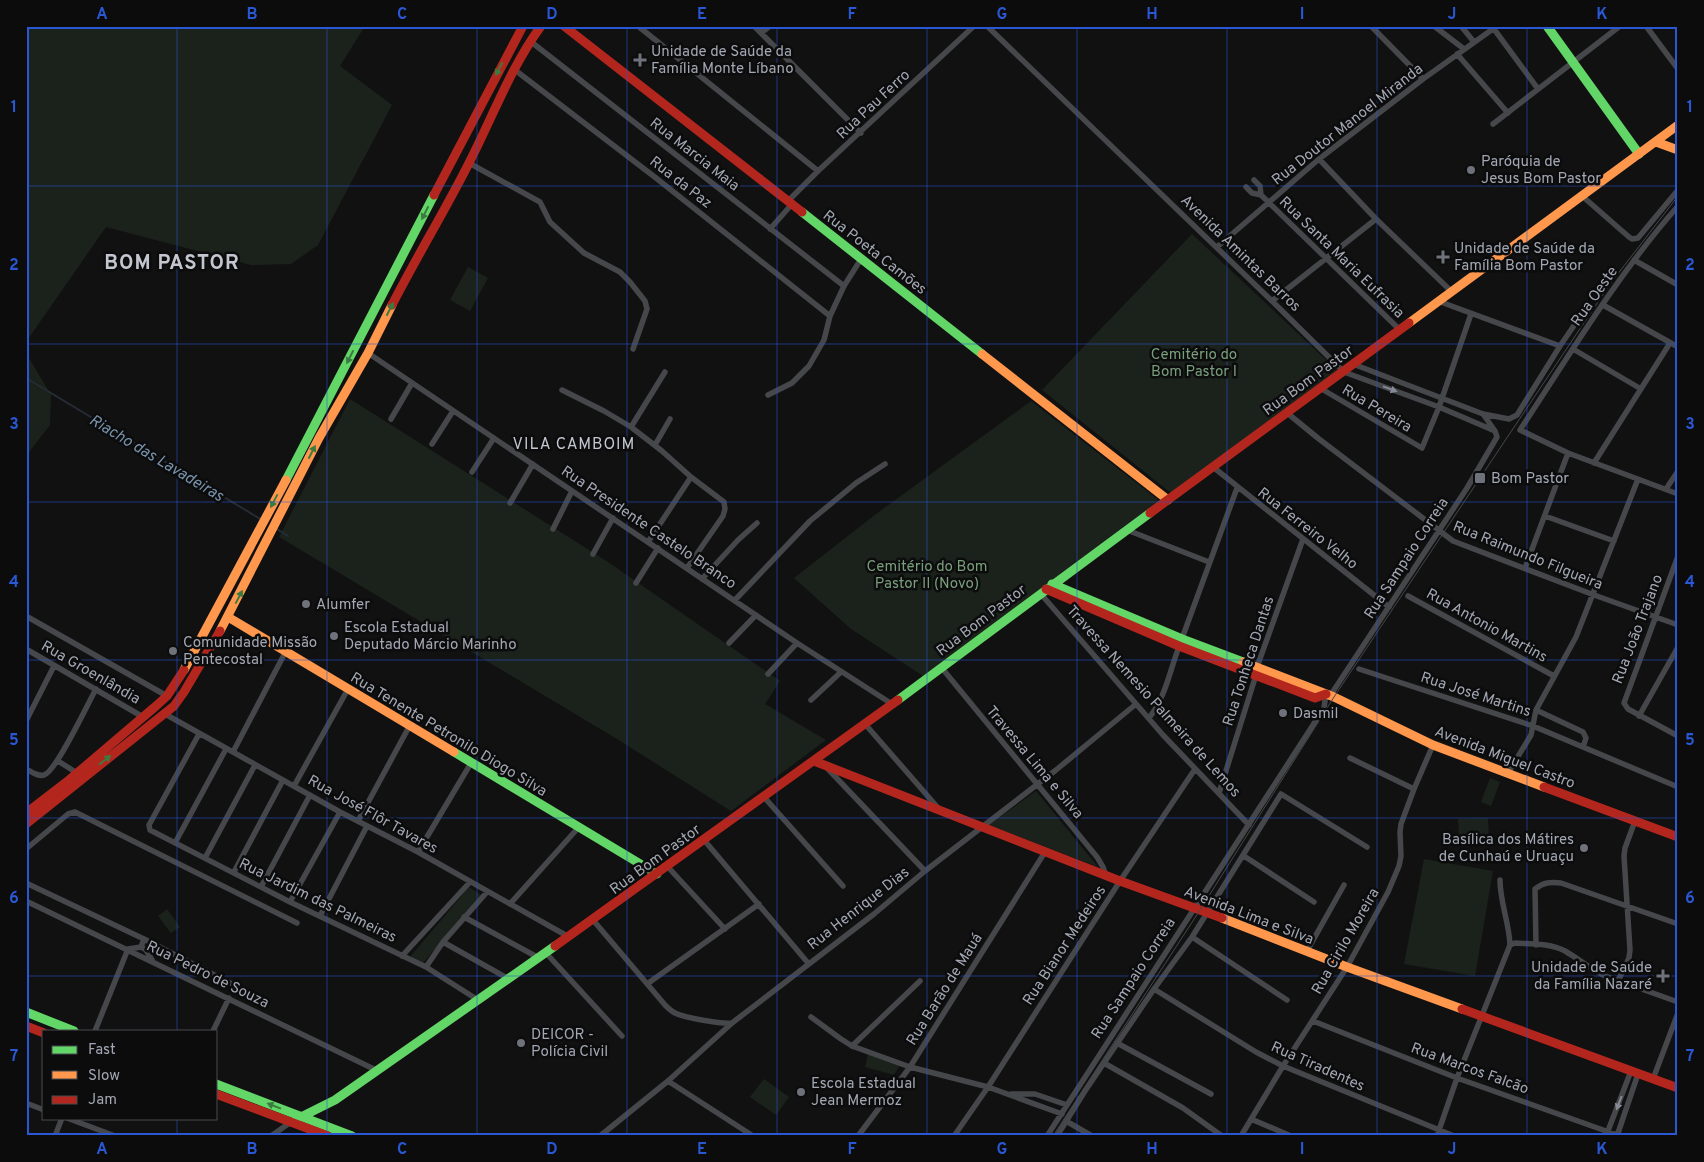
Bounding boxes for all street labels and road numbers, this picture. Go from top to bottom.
street label: Rua Doutor Manoel Miranda [1268,60,1427,190]
street label: Rua Pau Ferro [833,66,915,144]
street label: Rua Marcia Maia [645,114,743,196]
street label: Rua da Paz [645,153,715,214]
street label: Avenida Amintas Barros [1176,192,1304,317]
street label: Rua Santa Maria Eufrasia [1274,193,1408,323]
street label: Rua Poeta Camões [818,207,930,300]
street label: Rua Oeste [1568,263,1623,331]
street label: Rua Bom Pastor [1260,342,1358,421]
street label: Rua Pereira [1338,381,1415,438]
street label: Rua Presidente Castelo Branco [557,462,739,594]
street label: Rua Ferreiro Velho [1253,484,1361,574]
street label: Rua Sampaio Correia [1361,495,1454,623]
street label: Rua Raimundo Filgueira [1450,518,1605,595]
street label: Rua João Trajano [1609,572,1668,687]
street label: Rua Bom Pastor [933,581,1031,661]
street label: Rua Antonio Martins [1422,585,1550,668]
street label: Rua Tonheca Dantas [1219,594,1279,729]
street label: Travessa Nemesio Palmeira de Lemos [1062,602,1244,802]
street label: Rua Groenlândia [37,637,143,709]
street label: Rua Tenente Petronilo Diogo Silva [346,669,550,802]
street label: Rua José Martins [1418,669,1533,722]
street label: Travessa Lima e Silva [981,703,1087,823]
street label: Avenida Miguel Castro [1432,723,1577,794]
street label: Rua José Flôr Tavares [304,772,441,859]
street label: Rua Bom Pastor [607,821,705,900]
street label: Rua Jardim das Palmeiras [235,855,399,948]
street label: Rua Henrique Dias [804,864,914,955]
street label: Rua Bianor Medeiros [1019,882,1111,1009]
street label: Avenida Lima e Silva [1181,883,1316,950]
street label: Rua Cirilo Moreira [1308,885,1384,998]
street label: Rua Sampaio Correia [1088,915,1181,1043]
street label: Rua Barão de Mauá [903,930,988,1050]
street label: Rua Pedro de Souza [143,937,272,1013]
street label: Rua Tiradentes [1268,1038,1367,1097]
street label: Rua Marcos Falcão [1408,1039,1531,1100]

